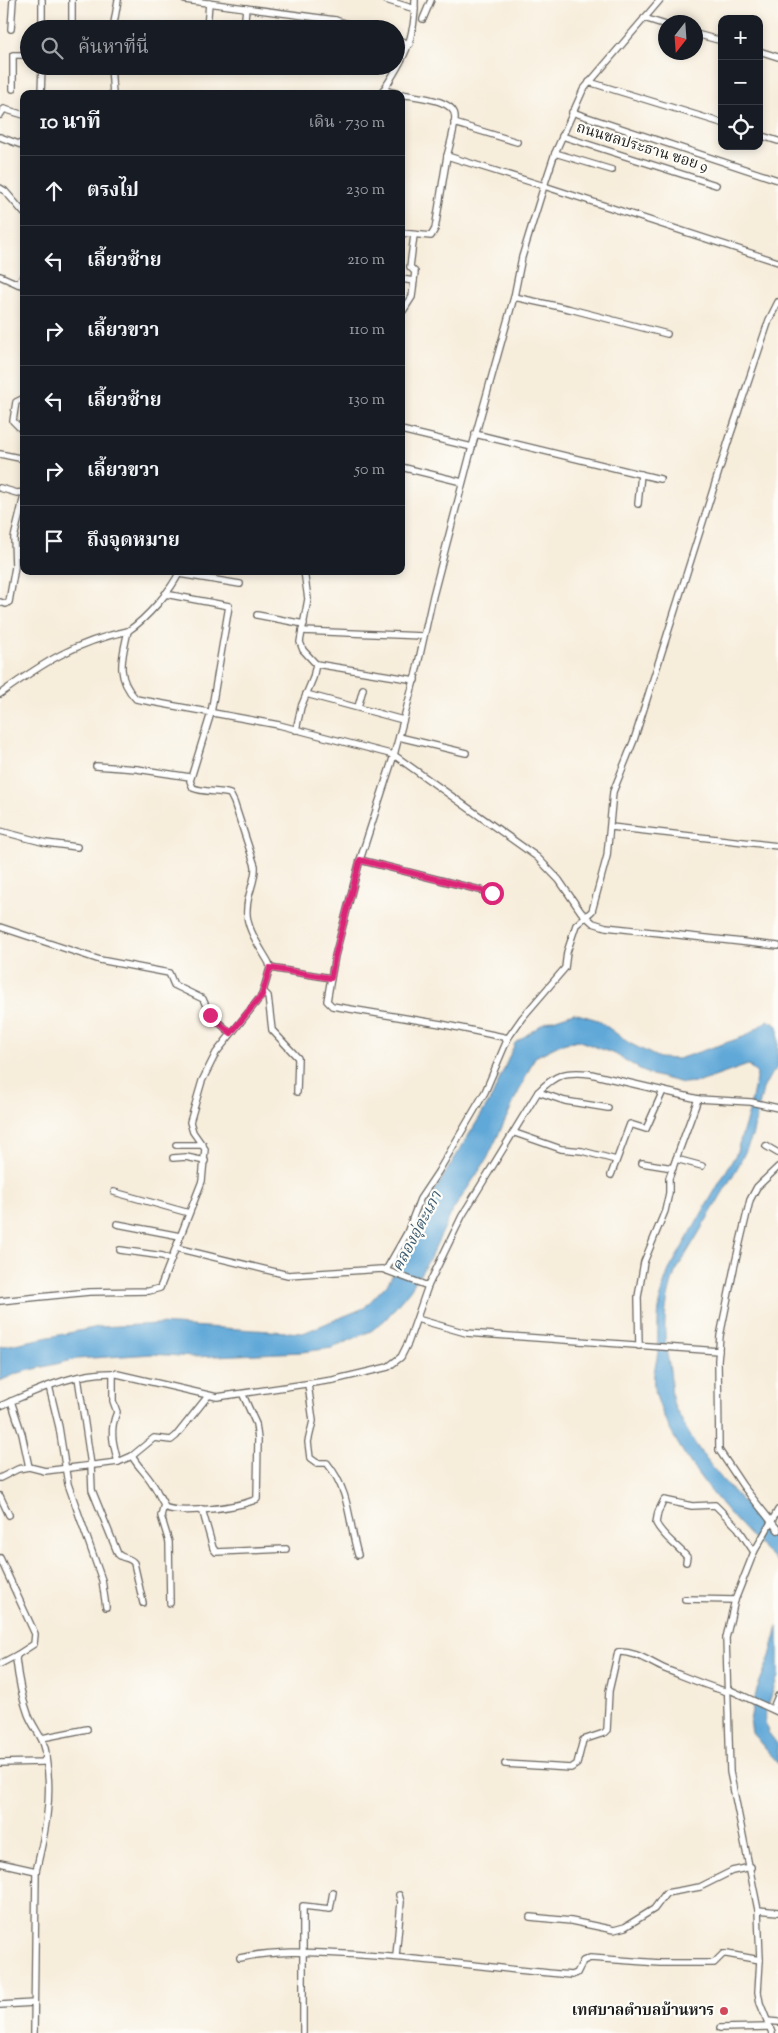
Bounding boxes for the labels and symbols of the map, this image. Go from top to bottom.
north arrow [658,15,703,60]
street label: ถนนชลประธาน ซอย 9 [573,118,711,178]
route start [481,882,504,905]
route end [199,1004,222,1027]
water label: คลองอุ่ตะเภา [387,1187,449,1276]
place label: เทศบาลตำบลบ้านหาร [572,2001,714,2022]
marker: เทศบาลตำบลบ้านหาร [718,2005,730,2017]

